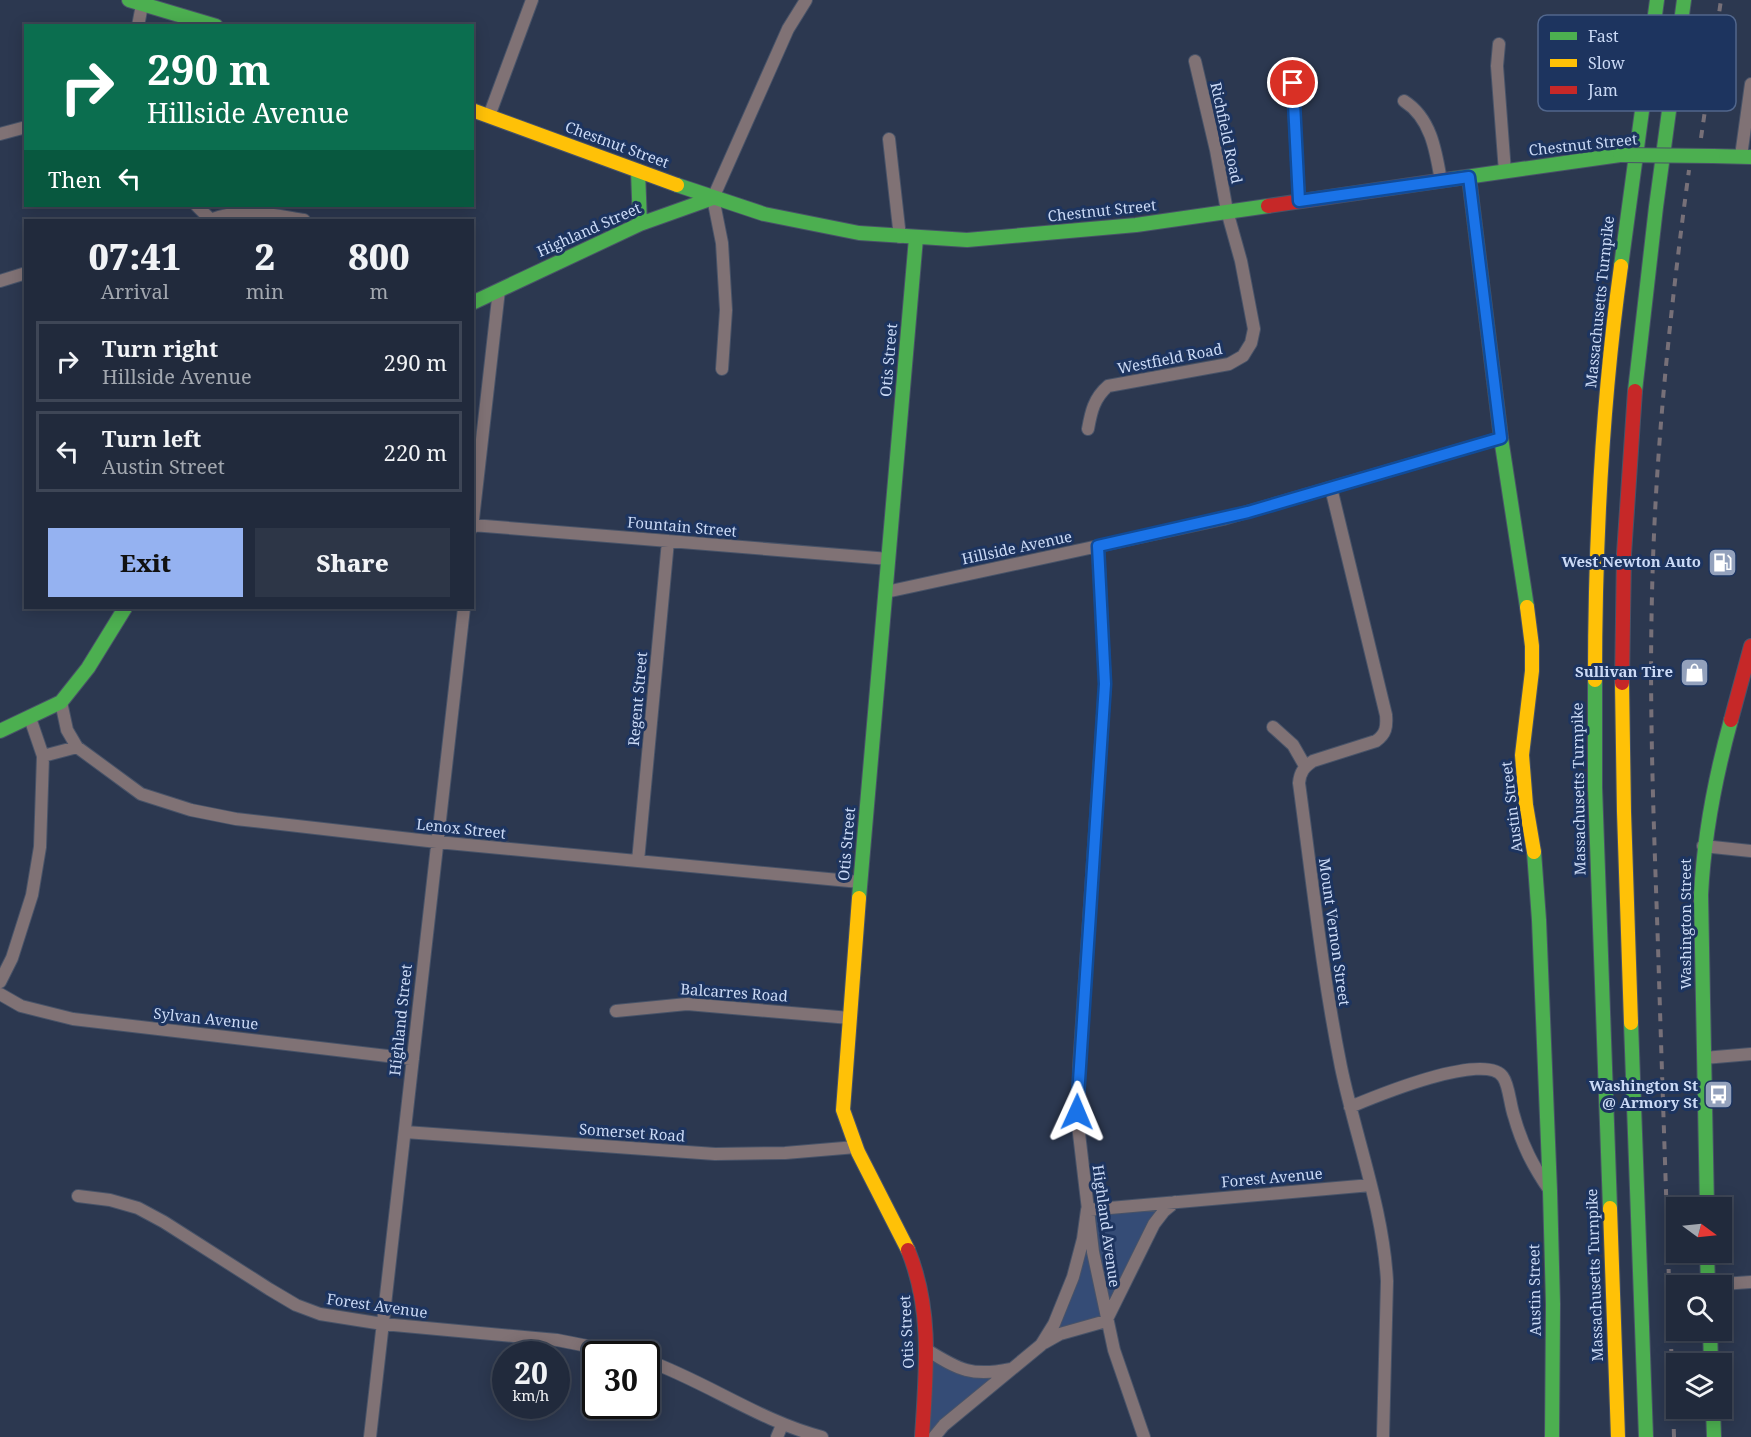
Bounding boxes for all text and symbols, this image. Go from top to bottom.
legend [1538,15,1736,111]
text: Fast [1588,25,1619,47]
text: 290 m [147,40,271,97]
icon: right [48,48,126,126]
text: Slow [1588,52,1625,74]
pin [1267,57,1318,108]
icon: arrive [1276,66,1309,99]
text: Jam [1587,79,1618,101]
street label: Richfield Road [1206,80,1248,185]
text: Hillside Avenue [147,94,349,131]
street label: Chestnut Street [563,116,672,172]
street label: Chestnut Street [1528,128,1638,160]
icon: left [113,162,146,195]
text: Then [48,164,101,194]
street label: Chestnut Street [1047,194,1157,226]
street label: Highland Street [533,197,644,261]
street label: Massachusetts Turnpike [1580,215,1618,389]
text: 07:41 [88,232,181,281]
text: 2 [255,232,275,281]
text: 800 [348,232,410,281]
text: Arrival [101,278,169,305]
text: min [246,278,284,305]
text: m [370,278,388,305]
street label: Otis Street [875,322,901,398]
text: Turn right [102,333,218,363]
street label: Westfield Road [1115,338,1224,378]
icon: right [51,345,84,378]
text: 290 m [384,347,447,377]
text: Hillside Avenue [102,363,252,390]
text: Turn left [102,423,201,453]
icon: left [51,435,84,468]
text: 220 m [384,437,447,467]
text: Austin Street [102,453,225,480]
street label: Fountain Street [626,511,738,541]
street label: Hillside Avenue [960,526,1074,568]
button: Exit [48,528,243,597]
button: Share [255,528,450,597]
fuel station icon: West Newton Auto [1706,546,1738,578]
place label: West Newton Auto [1561,551,1701,571]
street label: Regent Street [623,651,651,747]
shop icon: Sullivan Tire [1678,656,1710,688]
place label: Sullivan Tire [1575,661,1673,681]
street label: Massachusetts Turnpike [1566,702,1590,876]
street label: Austin Street [1495,760,1527,854]
street label: Otis Street [833,806,859,882]
street label: Lenox Street [415,813,507,843]
street label: Mount Vernon Street [1315,857,1355,1007]
street label: Washington Street [1675,858,1695,990]
street label: Highland Street [384,963,416,1077]
street label: Balcarres Road [680,978,788,1006]
street label: Sylvan Avenue [153,1003,260,1033]
place label: Washington St @ Armory St [1589,1075,1698,1112]
bus stop icon: Washington St @ Armory St [1703,1079,1735,1111]
position arrow [1045,1080,1109,1144]
street label: Somerset Road [578,1118,686,1146]
street label: Highland Avenue [1088,1163,1126,1289]
street label: Forest Avenue [1220,1163,1323,1191]
street label: Massachusetts Turnpike [1581,1188,1607,1362]
north arrow [1666,1197,1732,1263]
map controls [1666,1197,1732,1419]
street label: Austin Street [1523,1244,1545,1336]
button: search [1666,1275,1732,1341]
street label: Forest Avenue [325,1288,429,1322]
street label: Otis Street [894,1295,918,1369]
speed limit sign: 30 [582,1341,660,1419]
text: 20 [514,1352,548,1393]
button: layers [1666,1353,1732,1419]
text: km/h [513,1385,549,1405]

